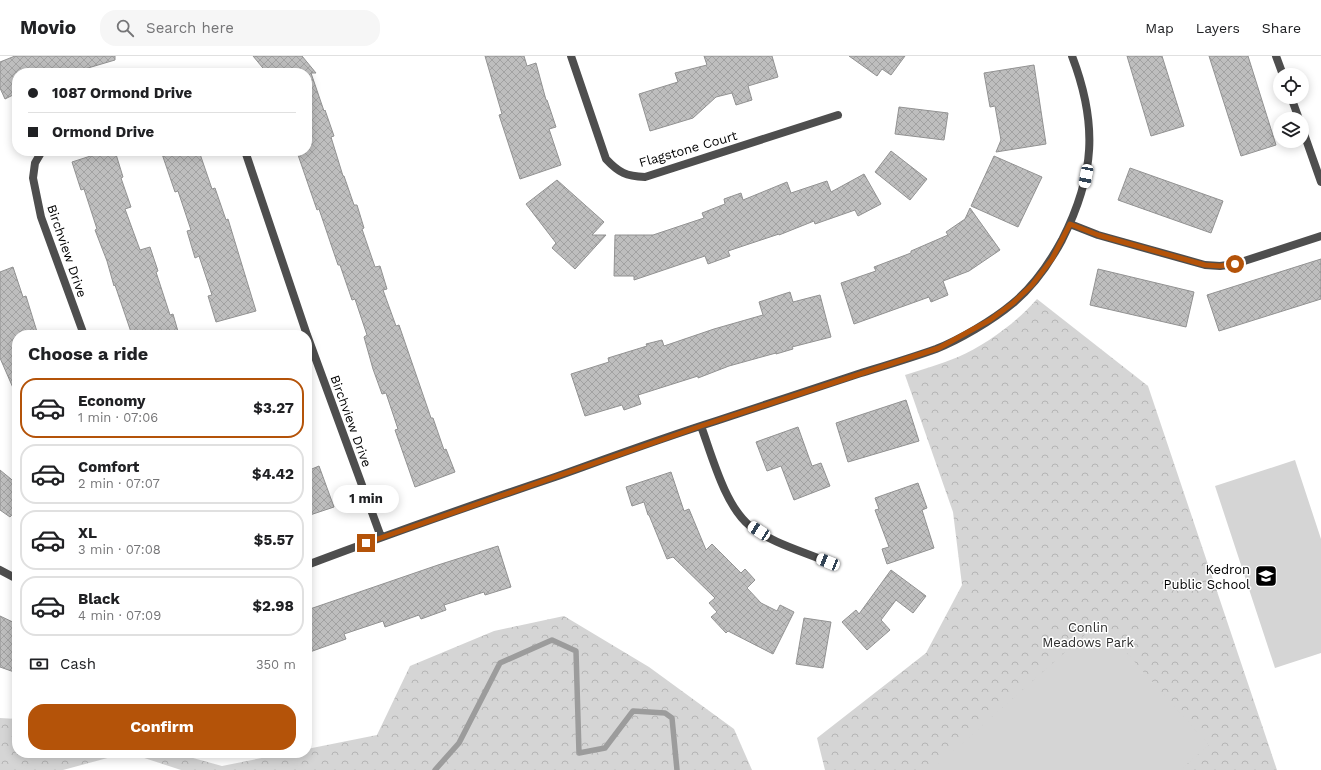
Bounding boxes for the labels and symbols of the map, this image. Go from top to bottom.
street label: Flagstone Court [637,128,739,170]
car [1078,163,1094,189]
street label: Birchview Drive [44,203,90,299]
route start [1226,255,1244,273]
street label: Birchview Drive [327,373,375,469]
callout: 1 min [333,485,399,513]
car [746,519,772,543]
route end [357,534,375,552]
car [815,552,841,572]
place label: Kedron Public School [1164,562,1250,592]
school or university icon: Kedron Public School [1253,563,1279,589]
park label: Conlin Meadows Park [1042,620,1134,650]

